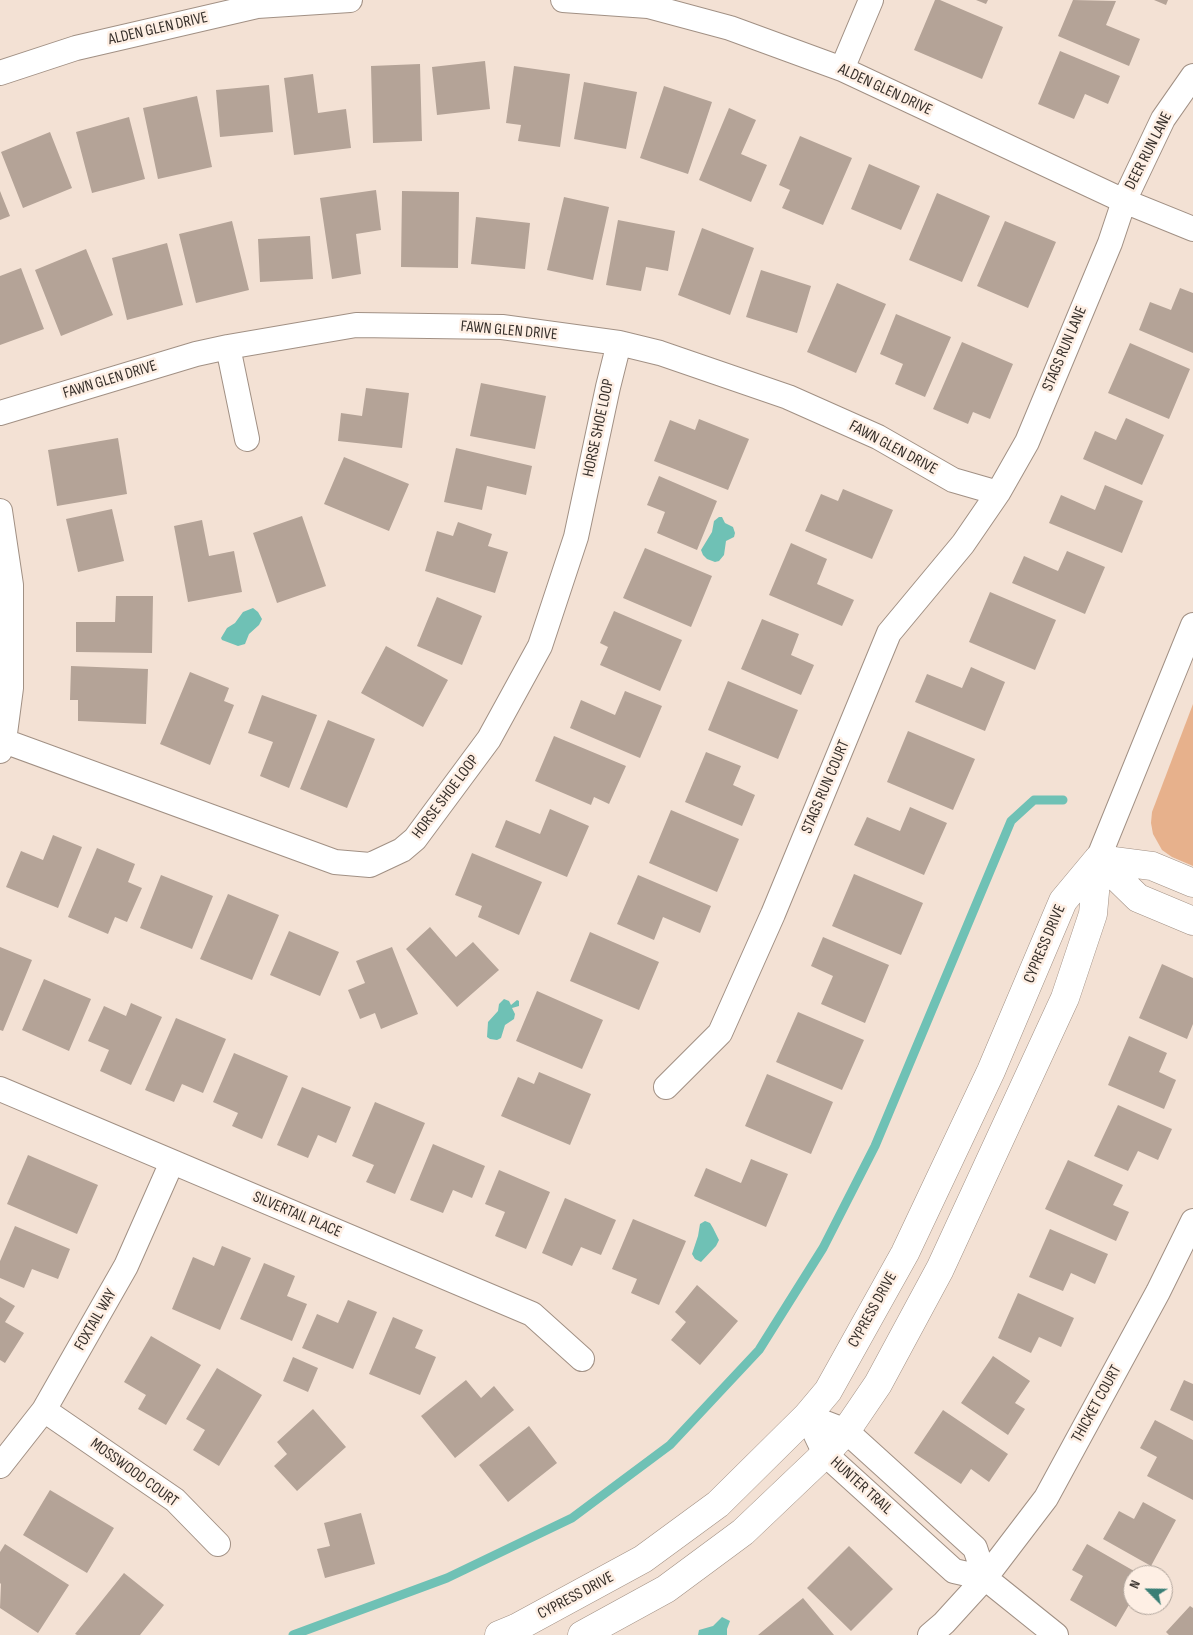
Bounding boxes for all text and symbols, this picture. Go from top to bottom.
street label: ALDEN GLEN DRIVE [106,8,210,50]
street label: ALDEN GLEN DRIVE [835,60,935,120]
street label: DEER RUN LANE [1121,109,1177,193]
street label: STAGS RUN LANE [1039,304,1091,394]
street label: FAWN GLEN DRIVE [460,317,558,345]
street label: FAWN GLEN DRIVE [61,357,159,403]
street label: HORSE SHOE LOOP [579,377,619,479]
street label: FAWN GLEN DRIVE [846,417,940,479]
street label: STAGS RUN COURT [798,737,854,837]
street label: HORSE SHOE LOOP [408,751,484,843]
street label: CYPRESS DRIVE [1020,902,1070,986]
street label: SILVERTAIL PLACE [250,1188,344,1242]
street label: CYPRESS DRIVE [844,1269,902,1351]
street label: FOXTAIL WAY [71,1286,121,1354]
street label: THICKET COURT [1068,1362,1126,1446]
street label: MOSSWOOD COURT [86,1435,182,1511]
street label: HUNTER TRAIL [826,1453,896,1519]
north arrow [1123,1565,1173,1615]
street label: CYPRESS DRIVE [535,1568,617,1624]
text: N [1125,1578,1144,1591]

